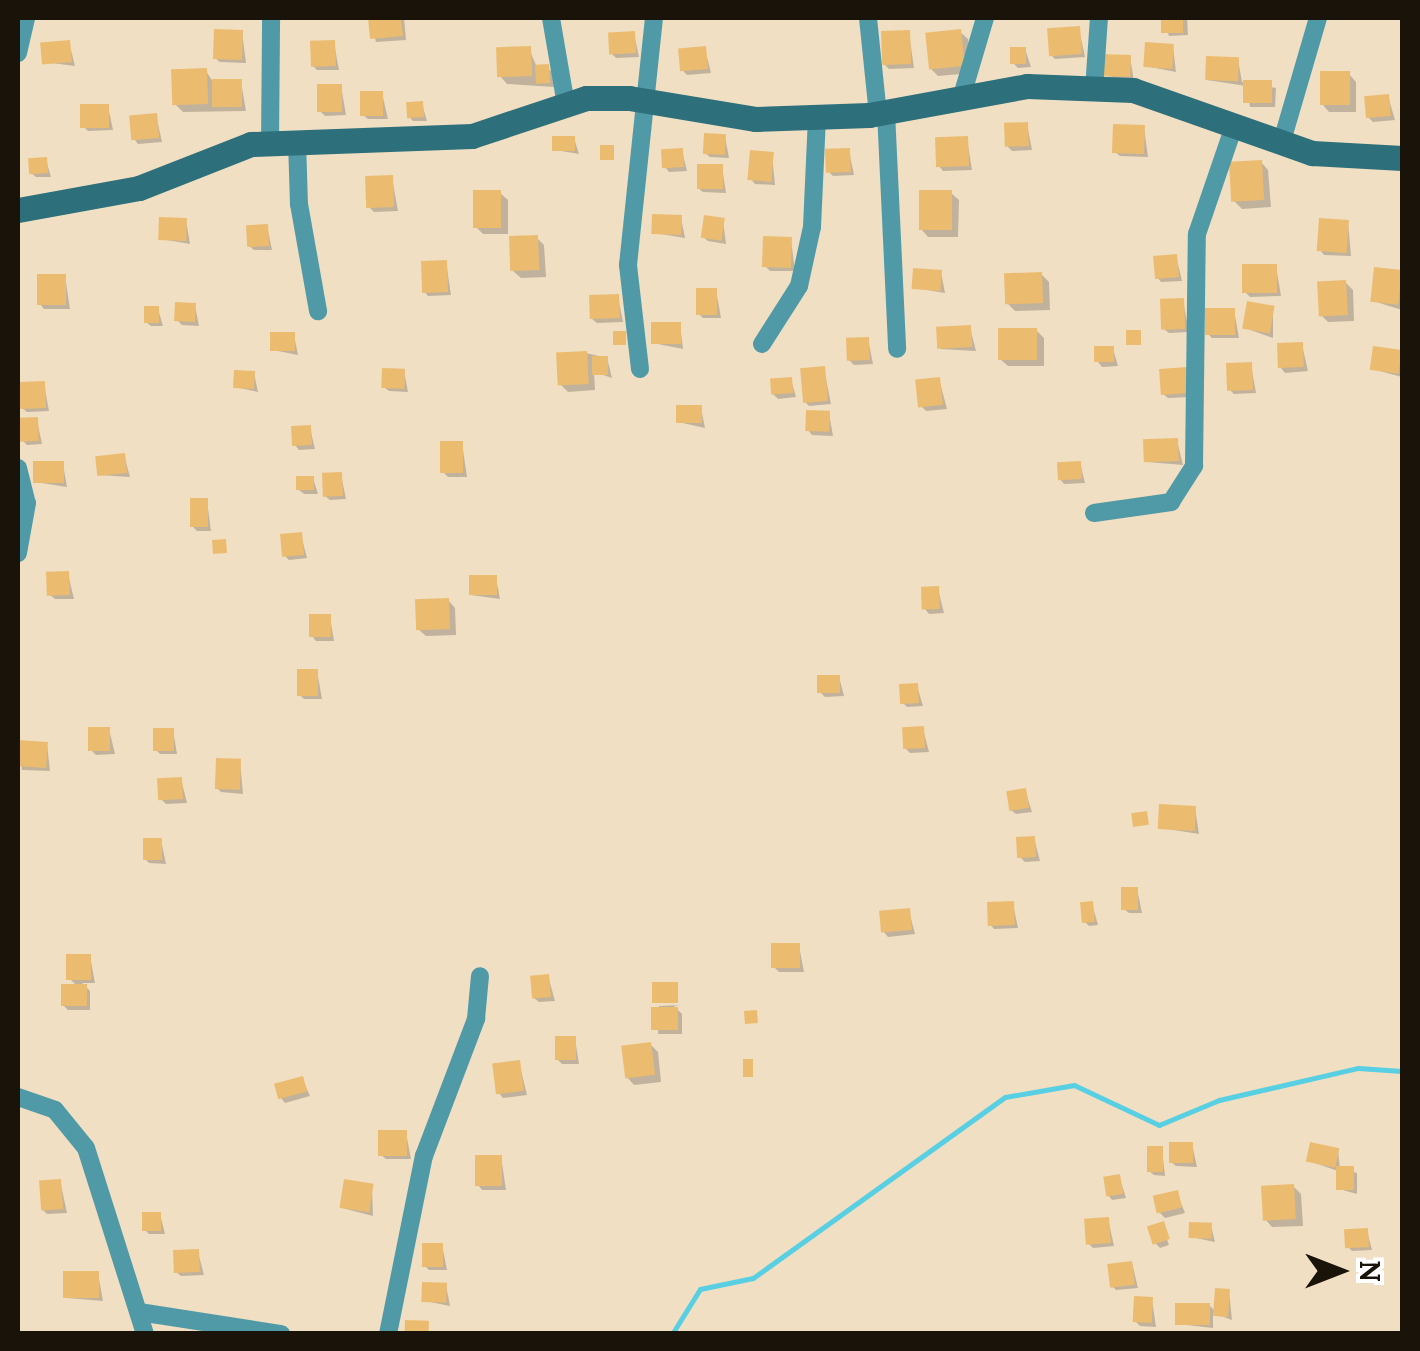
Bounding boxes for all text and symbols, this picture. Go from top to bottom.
north arrow [1290,1221,1390,1321]
text: N [1352,1260,1388,1282]

